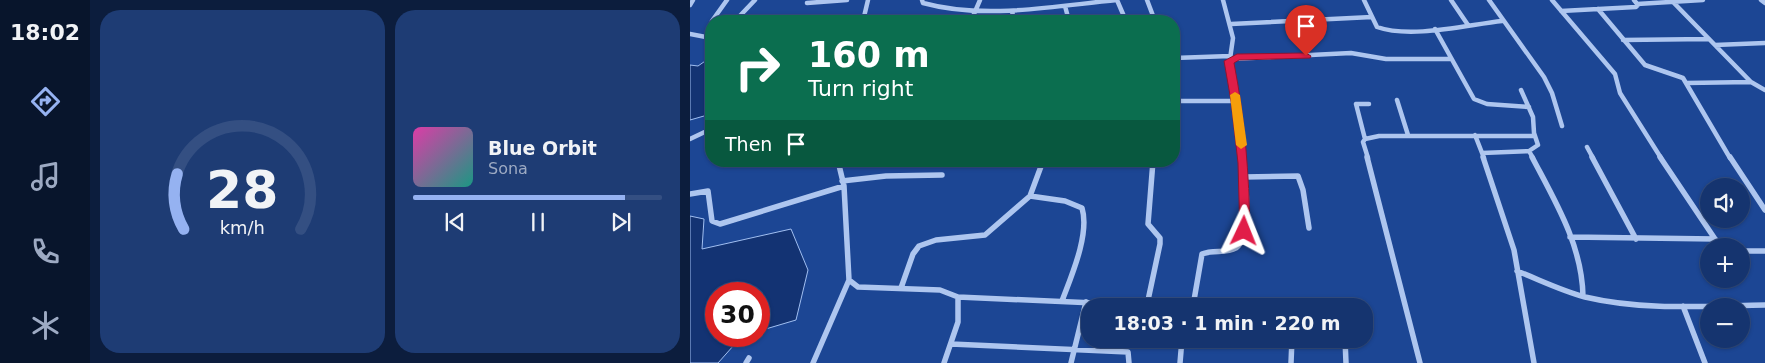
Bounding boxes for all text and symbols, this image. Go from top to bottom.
pin [1285,5,1327,56]
icon: arrive [1292,12,1320,40]
text: 18:02 [10,20,80,45]
icon: right [725,35,790,100]
text: 160 m [808,35,930,75]
text: Turn right [808,76,913,101]
icon: directions [28,84,63,119]
icon: arrive [782,130,810,158]
text: Then [725,133,772,155]
text: Blue Orbit [488,137,597,159]
icon: music [28,159,63,194]
text: Sona [488,159,528,178]
text: 28 [206,160,279,220]
map controls [1700,178,1750,348]
button: sound [1700,178,1750,228]
position arrow [1217,204,1269,256]
icon: previous [441,208,469,236]
icon: pause [524,208,552,236]
icon: next [607,208,635,236]
text: km/h [220,217,265,238]
icon: phone [28,234,63,269]
button: + [1700,238,1750,288]
speed limit sign: 30 [705,282,770,347]
button: − [1700,298,1750,348]
icon: climate [28,308,63,343]
text: 18:03 · 1 min · 220 m [1113,312,1341,334]

